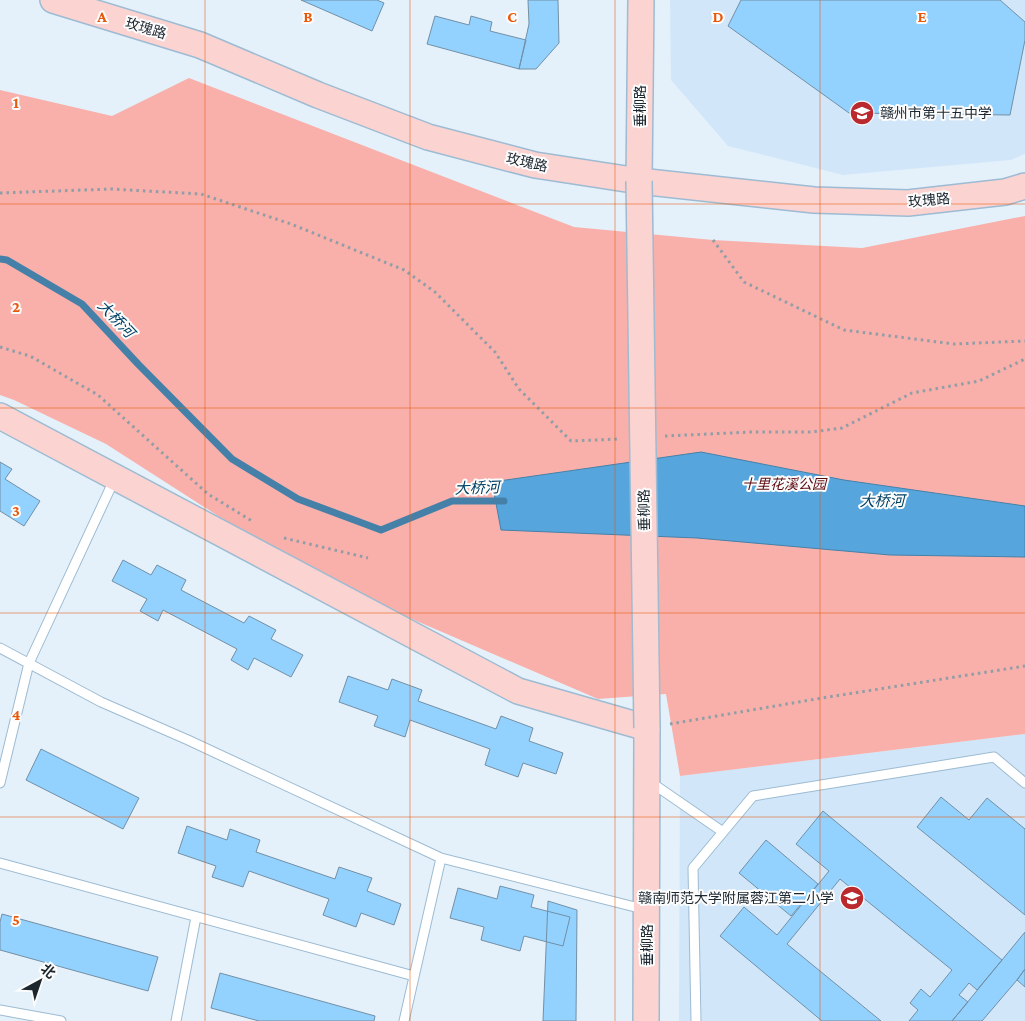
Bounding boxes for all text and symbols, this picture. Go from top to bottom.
text: A [96,8,107,25]
text: B [303,8,313,25]
text: C [507,8,517,25]
text: D [712,8,724,25]
text: E [917,8,927,25]
street label: 玫瑰路 [124,14,168,42]
street label: 垂柳路 [632,85,648,127]
text: 1 [13,94,19,111]
school or university icon: 赣州市第十五中学 [849,100,875,126]
place label: 赣州市第十五中学 [880,105,992,121]
street label: 玫瑰路 [505,149,549,175]
street label: 玫瑰路 [907,190,951,210]
water label: 大桥河 [95,297,139,343]
text: 2 [12,298,20,315]
park label: 十里花溪公园 [742,476,828,492]
water label: 大桥河 [454,479,503,497]
street label: 垂柳路 [636,489,652,531]
water label: 大桥河 [859,493,907,509]
text: 3 [12,502,20,519]
text: 4 [12,706,21,723]
school or university icon: 赣南师范大学附属蓉江第二小学 [839,885,865,911]
place label: 赣南师范大学附属蓉江第二小学 [638,890,834,906]
text: 5 [12,911,20,928]
street label: 垂柳路 [639,924,655,966]
north arrow [15,956,65,1006]
text: 北 [38,960,59,982]

